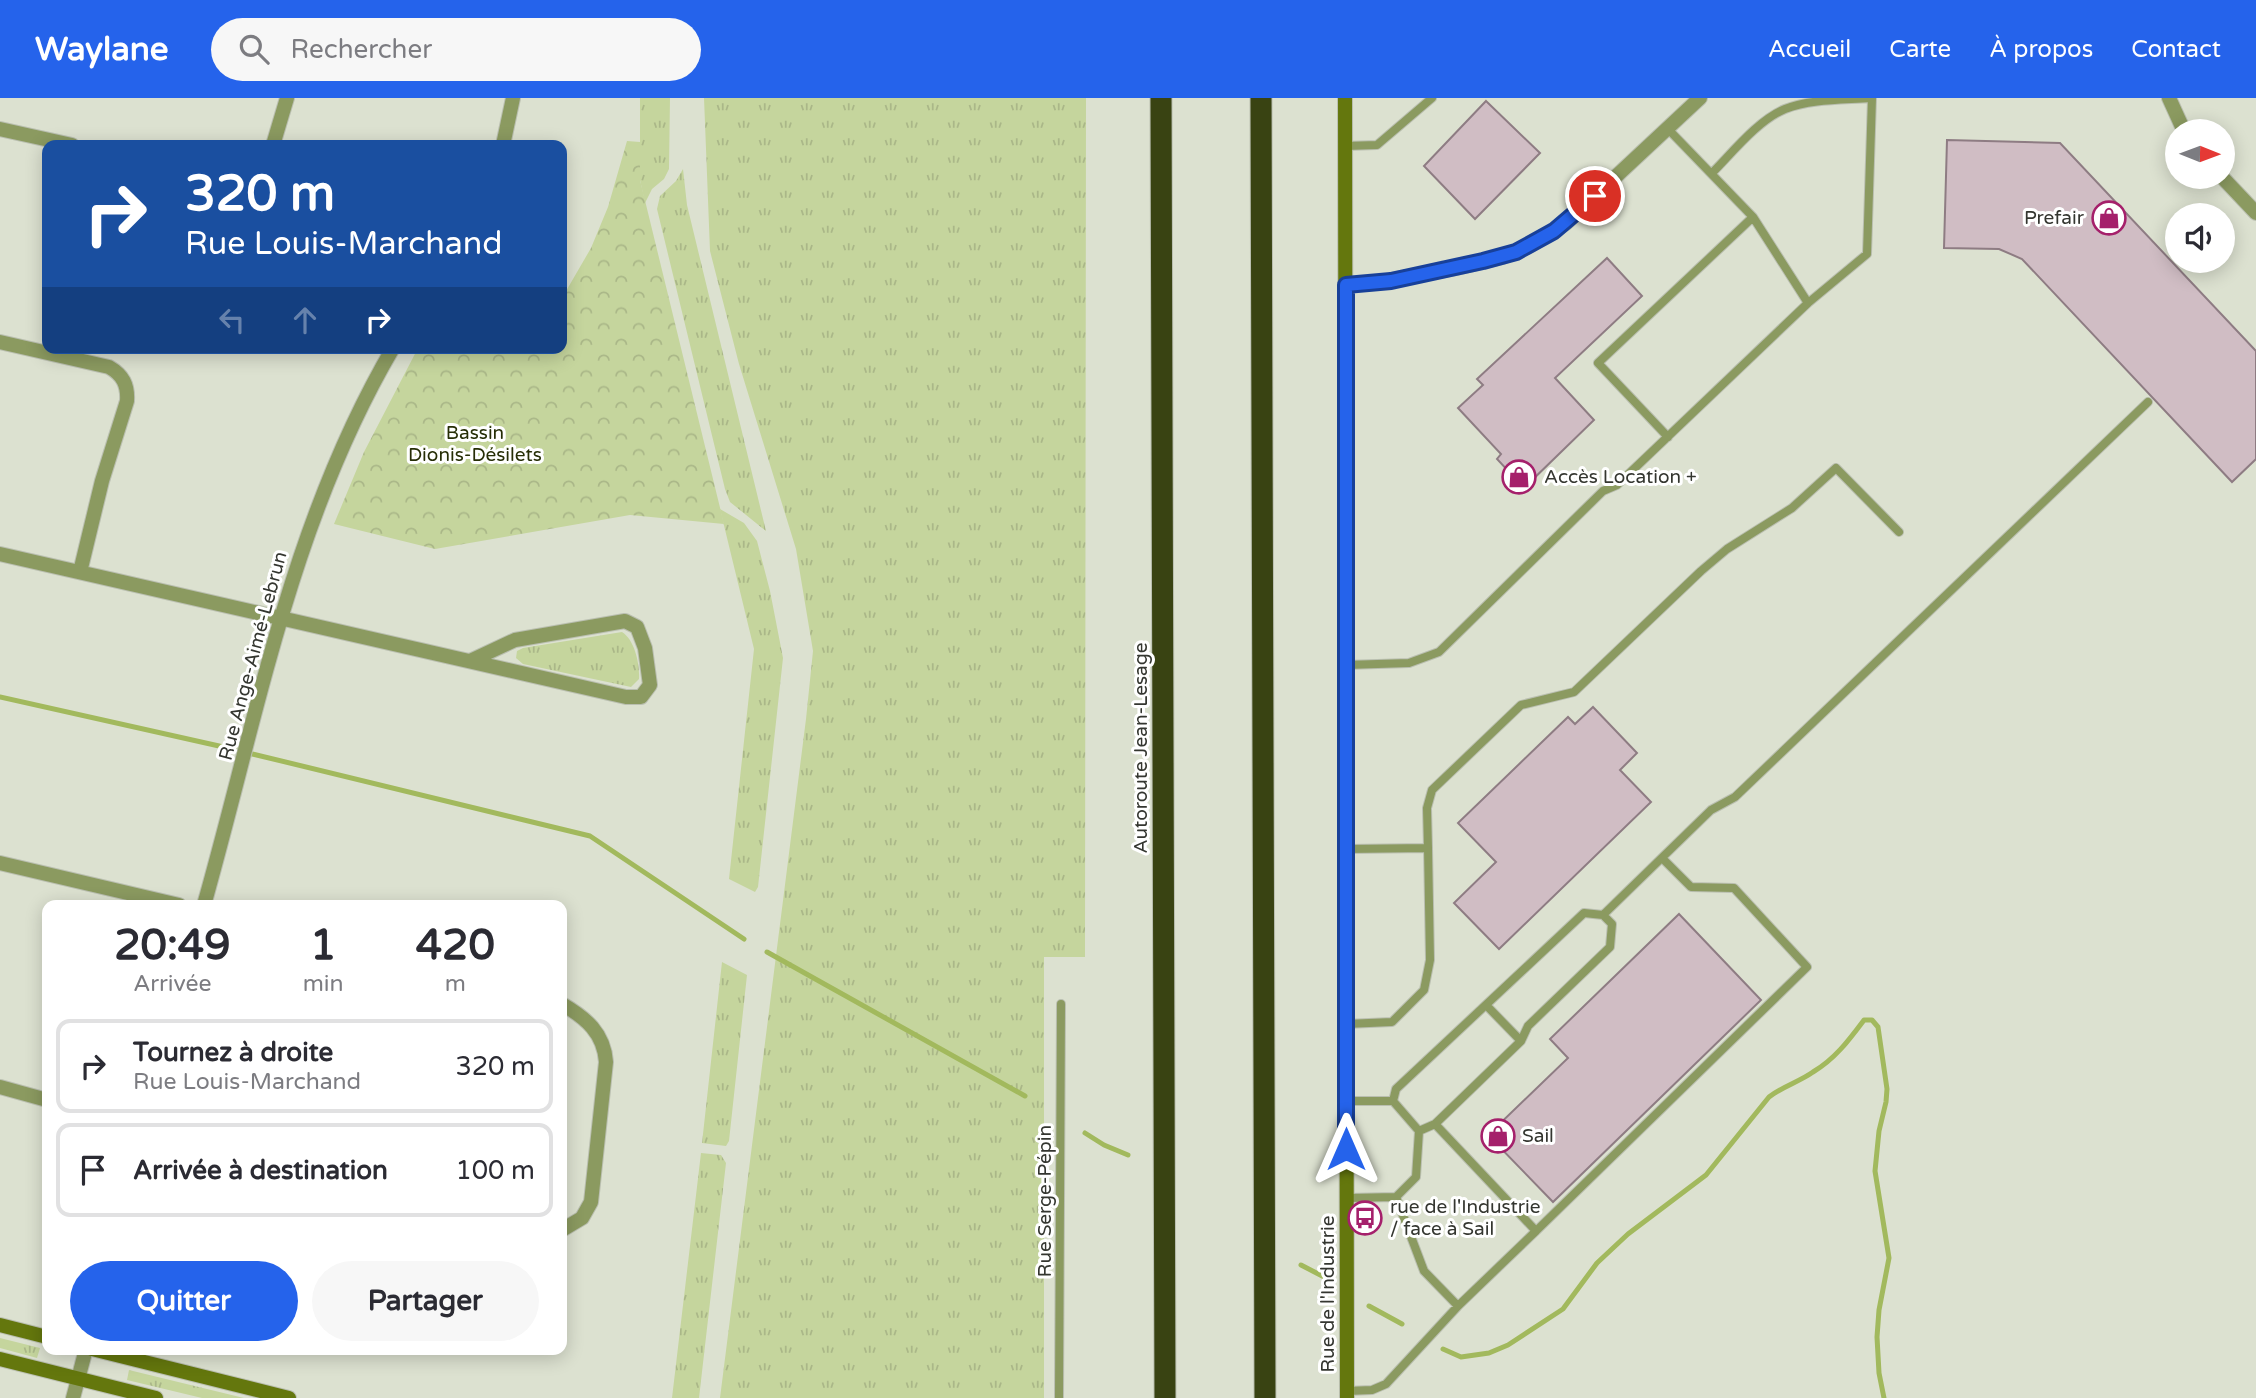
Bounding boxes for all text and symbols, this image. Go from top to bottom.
search box [211,18,701,81]
text: Waylane [35,30,169,69]
icon: search [235,30,273,68]
text: Rechercher [291,34,432,65]
text: Accueil [1768,35,1851,64]
text: Carte [1889,35,1951,64]
text: À propos [1989,35,2093,64]
text: Contact [2131,35,2221,64]
north arrow [2165,119,2235,189]
map controls [2165,119,2235,273]
text: 320 m [185,165,335,224]
pin [1565,166,1625,226]
icon: right [70,168,161,259]
icon: arrive [1576,177,1614,215]
shop icon: Prefair [2090,199,2128,237]
button: sound [2165,203,2235,273]
place label: Prefair [2024,207,2085,229]
text: Rue Louis-Marchand [185,225,502,263]
icon: left [213,301,251,339]
icon: ahead [286,301,324,339]
icon: right [359,301,397,339]
park label: Bassin Dionis-Désilets [408,422,542,466]
shop icon: Accès Location + [1500,458,1538,496]
place label: Accès Location + [1544,466,1697,488]
street label: Rue Ange-Aimé-Lebrun [214,549,292,763]
street label: Autoroute Jean-Lesage [1130,643,1152,853]
text: 20:49 [114,920,231,971]
text: 1 [310,920,336,971]
text: 420 [416,920,495,971]
text: Arrivée [133,970,212,998]
text: min [303,970,344,998]
text: m [445,970,466,998]
text: Tournez à droite [133,1037,333,1068]
icon: right [74,1047,112,1085]
text: 320 m [455,1051,535,1082]
text: Rue Louis-Marchand [133,1068,361,1096]
position arrow [1309,1112,1383,1186]
shop icon: Sail [1479,1117,1517,1155]
street label: Rue Serge-Pépin [1034,1125,1056,1277]
place label: Sail [1522,1125,1554,1147]
icon: arrive [74,1151,112,1189]
text: Arrivée à destination [133,1155,388,1186]
text: 100 m [455,1155,535,1186]
place label: rue de l'Industrie / face à Sail [1390,1196,1541,1240]
bus stop icon: rue de l'Industrie / face à Sail [1346,1199,1384,1237]
street label: Rue de l'Industrie [1317,1216,1339,1372]
button: Quitter [70,1261,298,1341]
button: Partager [312,1261,539,1341]

